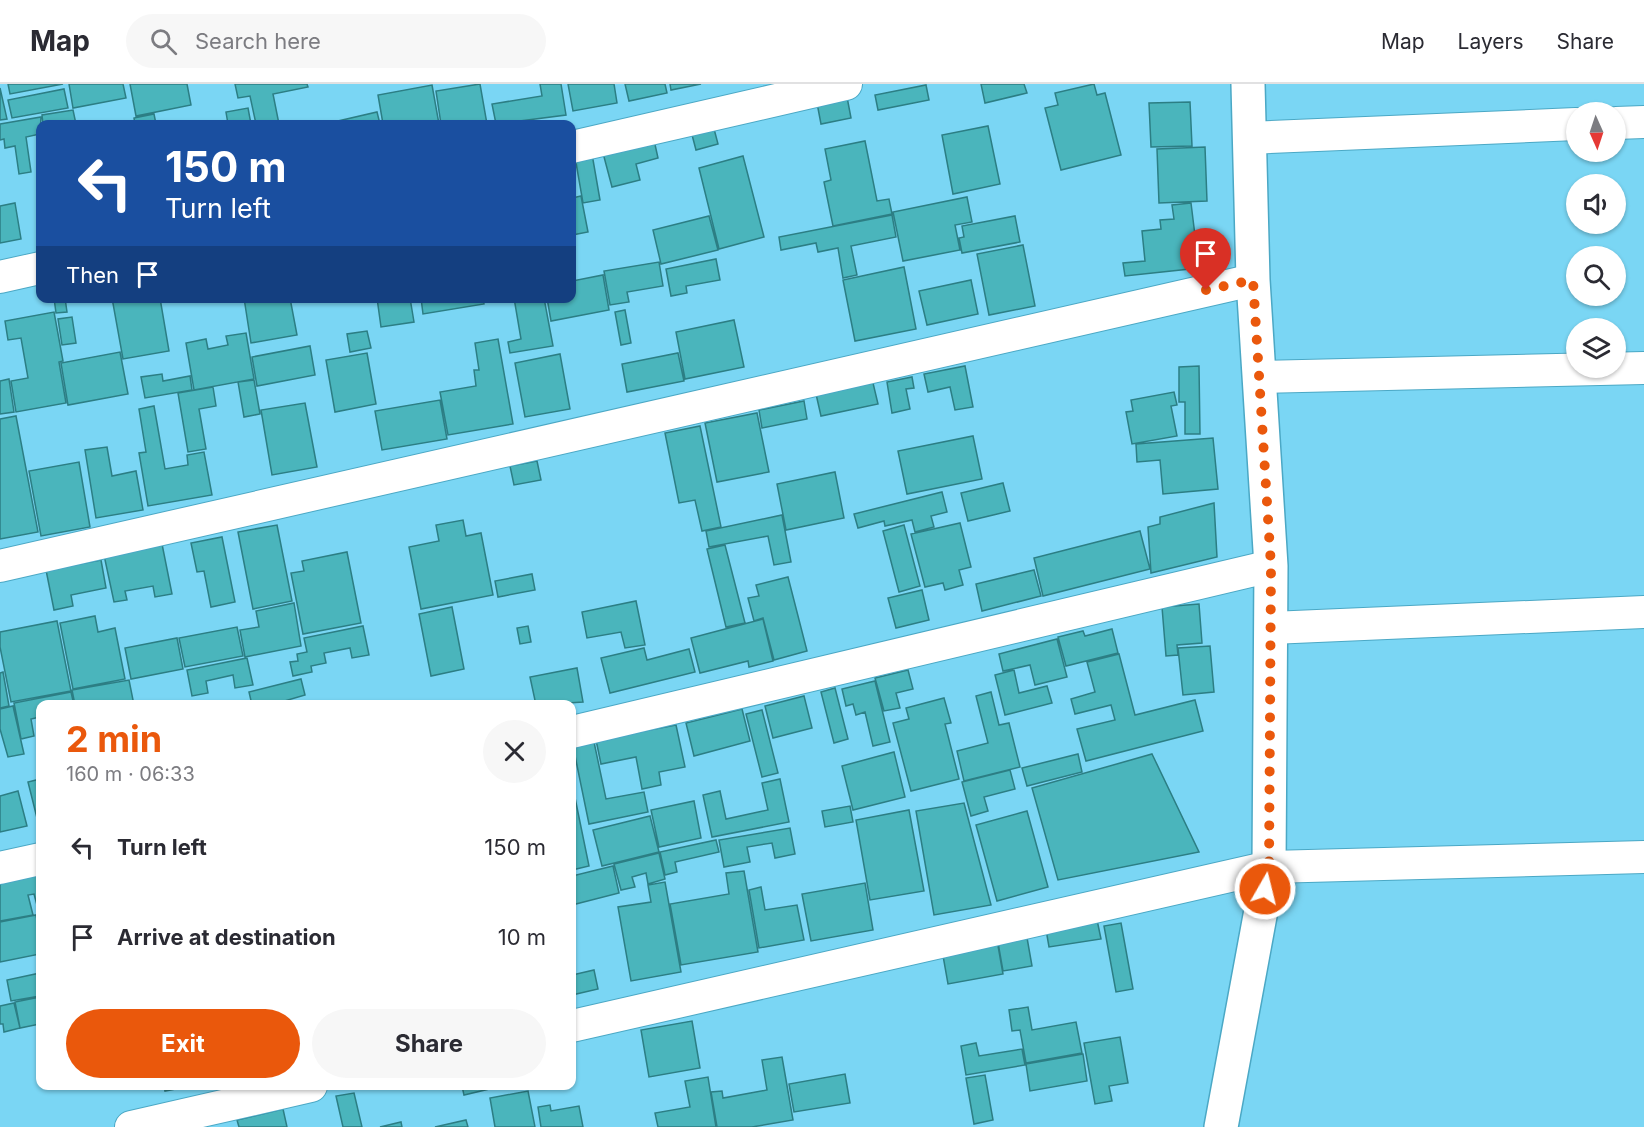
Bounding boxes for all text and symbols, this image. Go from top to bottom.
search box [126,14,546,68]
text: Map [30,24,90,58]
icon: search [147,25,180,58]
text: Search here [195,28,321,54]
text: Map [1381,29,1425,54]
text: Layers [1458,29,1524,54]
text: Share [1557,29,1614,54]
north arrow [1566,102,1626,162]
map controls [1566,102,1626,378]
text: 150 m [165,141,287,192]
icon: left [66,144,144,222]
button: sound [1566,174,1626,234]
text: Turn left [165,192,271,225]
pin [1180,228,1231,290]
icon: arrive [1189,237,1222,270]
button: search [1566,246,1626,306]
icon: arrive [131,258,164,291]
text: Then [66,262,119,288]
button: layers [1566,318,1626,378]
text: 2 min [66,717,162,761]
button: close [483,720,546,783]
text: 160 m · 06:33 [66,762,195,786]
icon: left [66,831,99,864]
text: Turn left [117,834,207,860]
text: 150 m [484,834,546,860]
position arrow [1233,857,1297,921]
icon: arrive [66,921,99,954]
text: Arrive at destination [117,924,336,950]
text: 10 m [498,924,546,950]
button: Exit [66,1009,300,1078]
button: Share [312,1009,546,1078]

